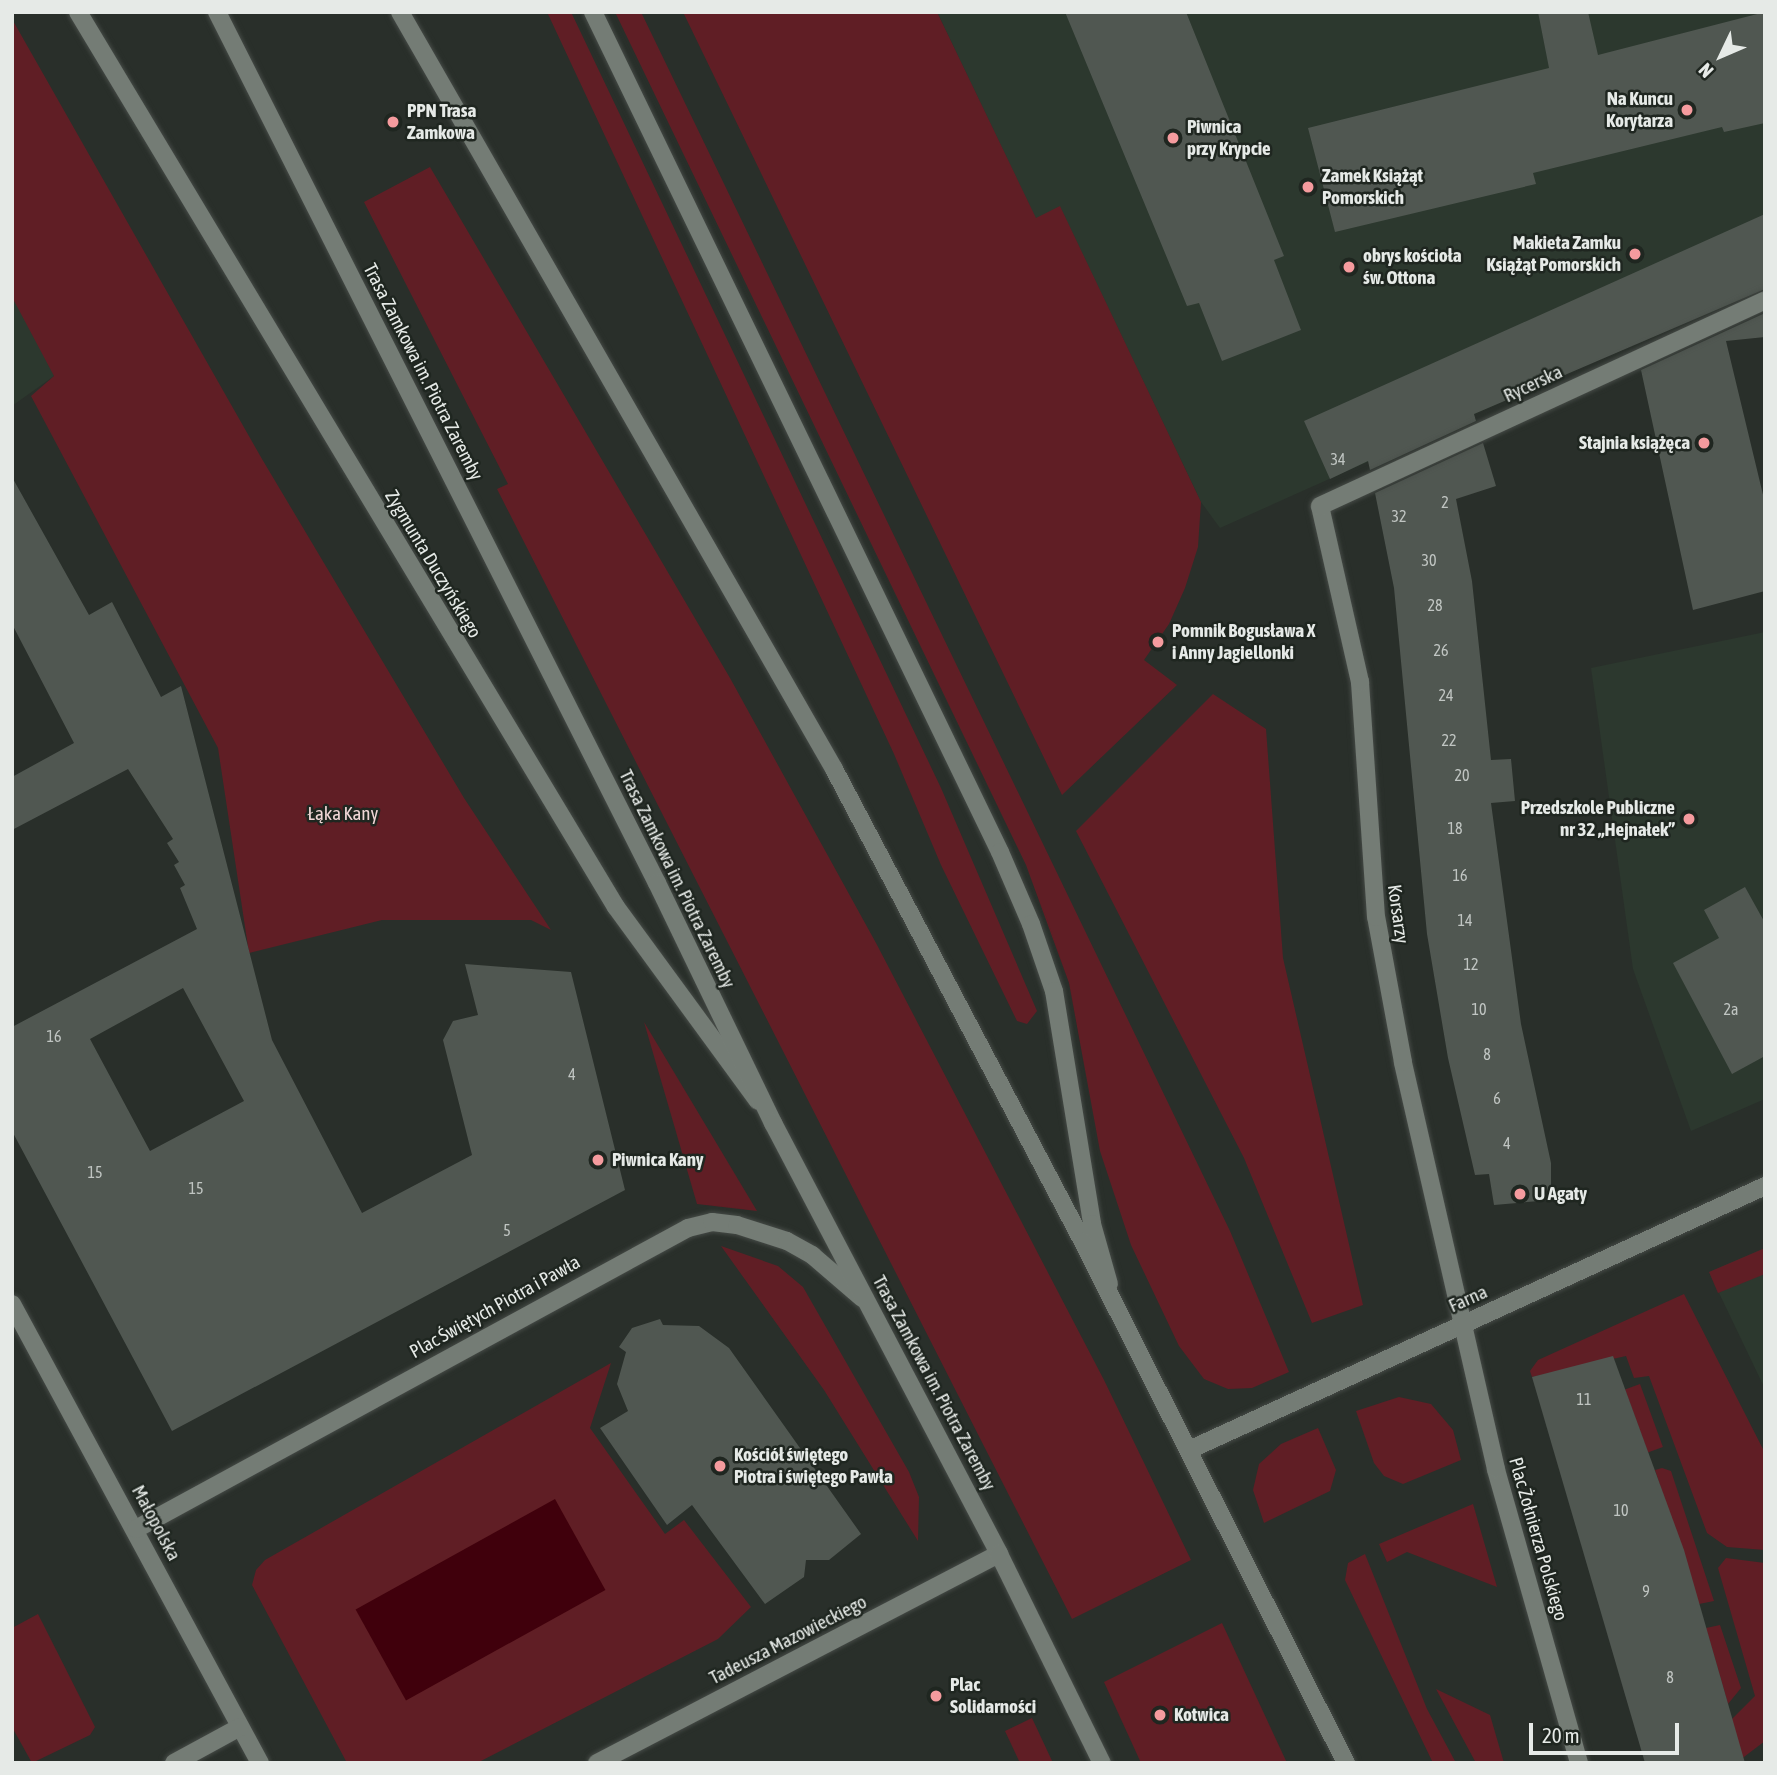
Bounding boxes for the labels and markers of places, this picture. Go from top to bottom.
place label: Na Kuncu Korytarza [1606,88,1673,132]
place label: PPN Trasa Zamkowa [407,100,476,144]
marker: Na Kuncu Korytarza [1679,102,1695,118]
marker: PPN Trasa Zamkowa [385,114,401,130]
place label: Piwnica przy Krypcie [1187,116,1271,160]
marker: Piwnica przy Krypcie [1165,130,1181,146]
place label: Zamek Książąt Pomorskich [1322,165,1423,209]
marker: Zamek Książąt Pomorskich [1300,179,1316,195]
place label: Makieta Zamku Książąt Pomorskich [1486,232,1621,276]
place label: obrys kościoła św. Ottona [1363,245,1461,289]
marker: Makieta Zamku Książąt Pomorskich [1627,246,1643,262]
marker: obrys kościoła św. Ottona [1341,259,1357,275]
place label: Stajnia książęca [1579,432,1690,454]
marker: Stajnia książęca [1696,435,1712,451]
place label: Pomnik Bogusława X i Anny Jagiellonki [1172,620,1315,664]
marker: Pomnik Bogusława X i Anny Jagiellonki [1150,634,1166,650]
place label: Przedszkole Publiczne nr 32 „Hejnałek” [1521,797,1675,841]
marker: Przedszkole Publiczne nr 32 „Hejnałek” [1681,811,1697,827]
place label: Piwnica Kany [612,1149,704,1171]
marker: Piwnica Kany [590,1152,606,1168]
place label: U Agaty [1534,1183,1587,1205]
marker: U Agaty [1512,1186,1528,1202]
place label: Kościół świętego Piotra i świętego Pawła [734,1444,893,1488]
marker: Kościół świętego Piotra i świętego Pawła [712,1458,728,1474]
place label: Plac Solidarności [950,1674,1036,1718]
marker: Plac Solidarności [928,1688,944,1704]
place label: Kotwica [1174,1704,1229,1726]
marker: Kotwica [1152,1707,1168,1723]

